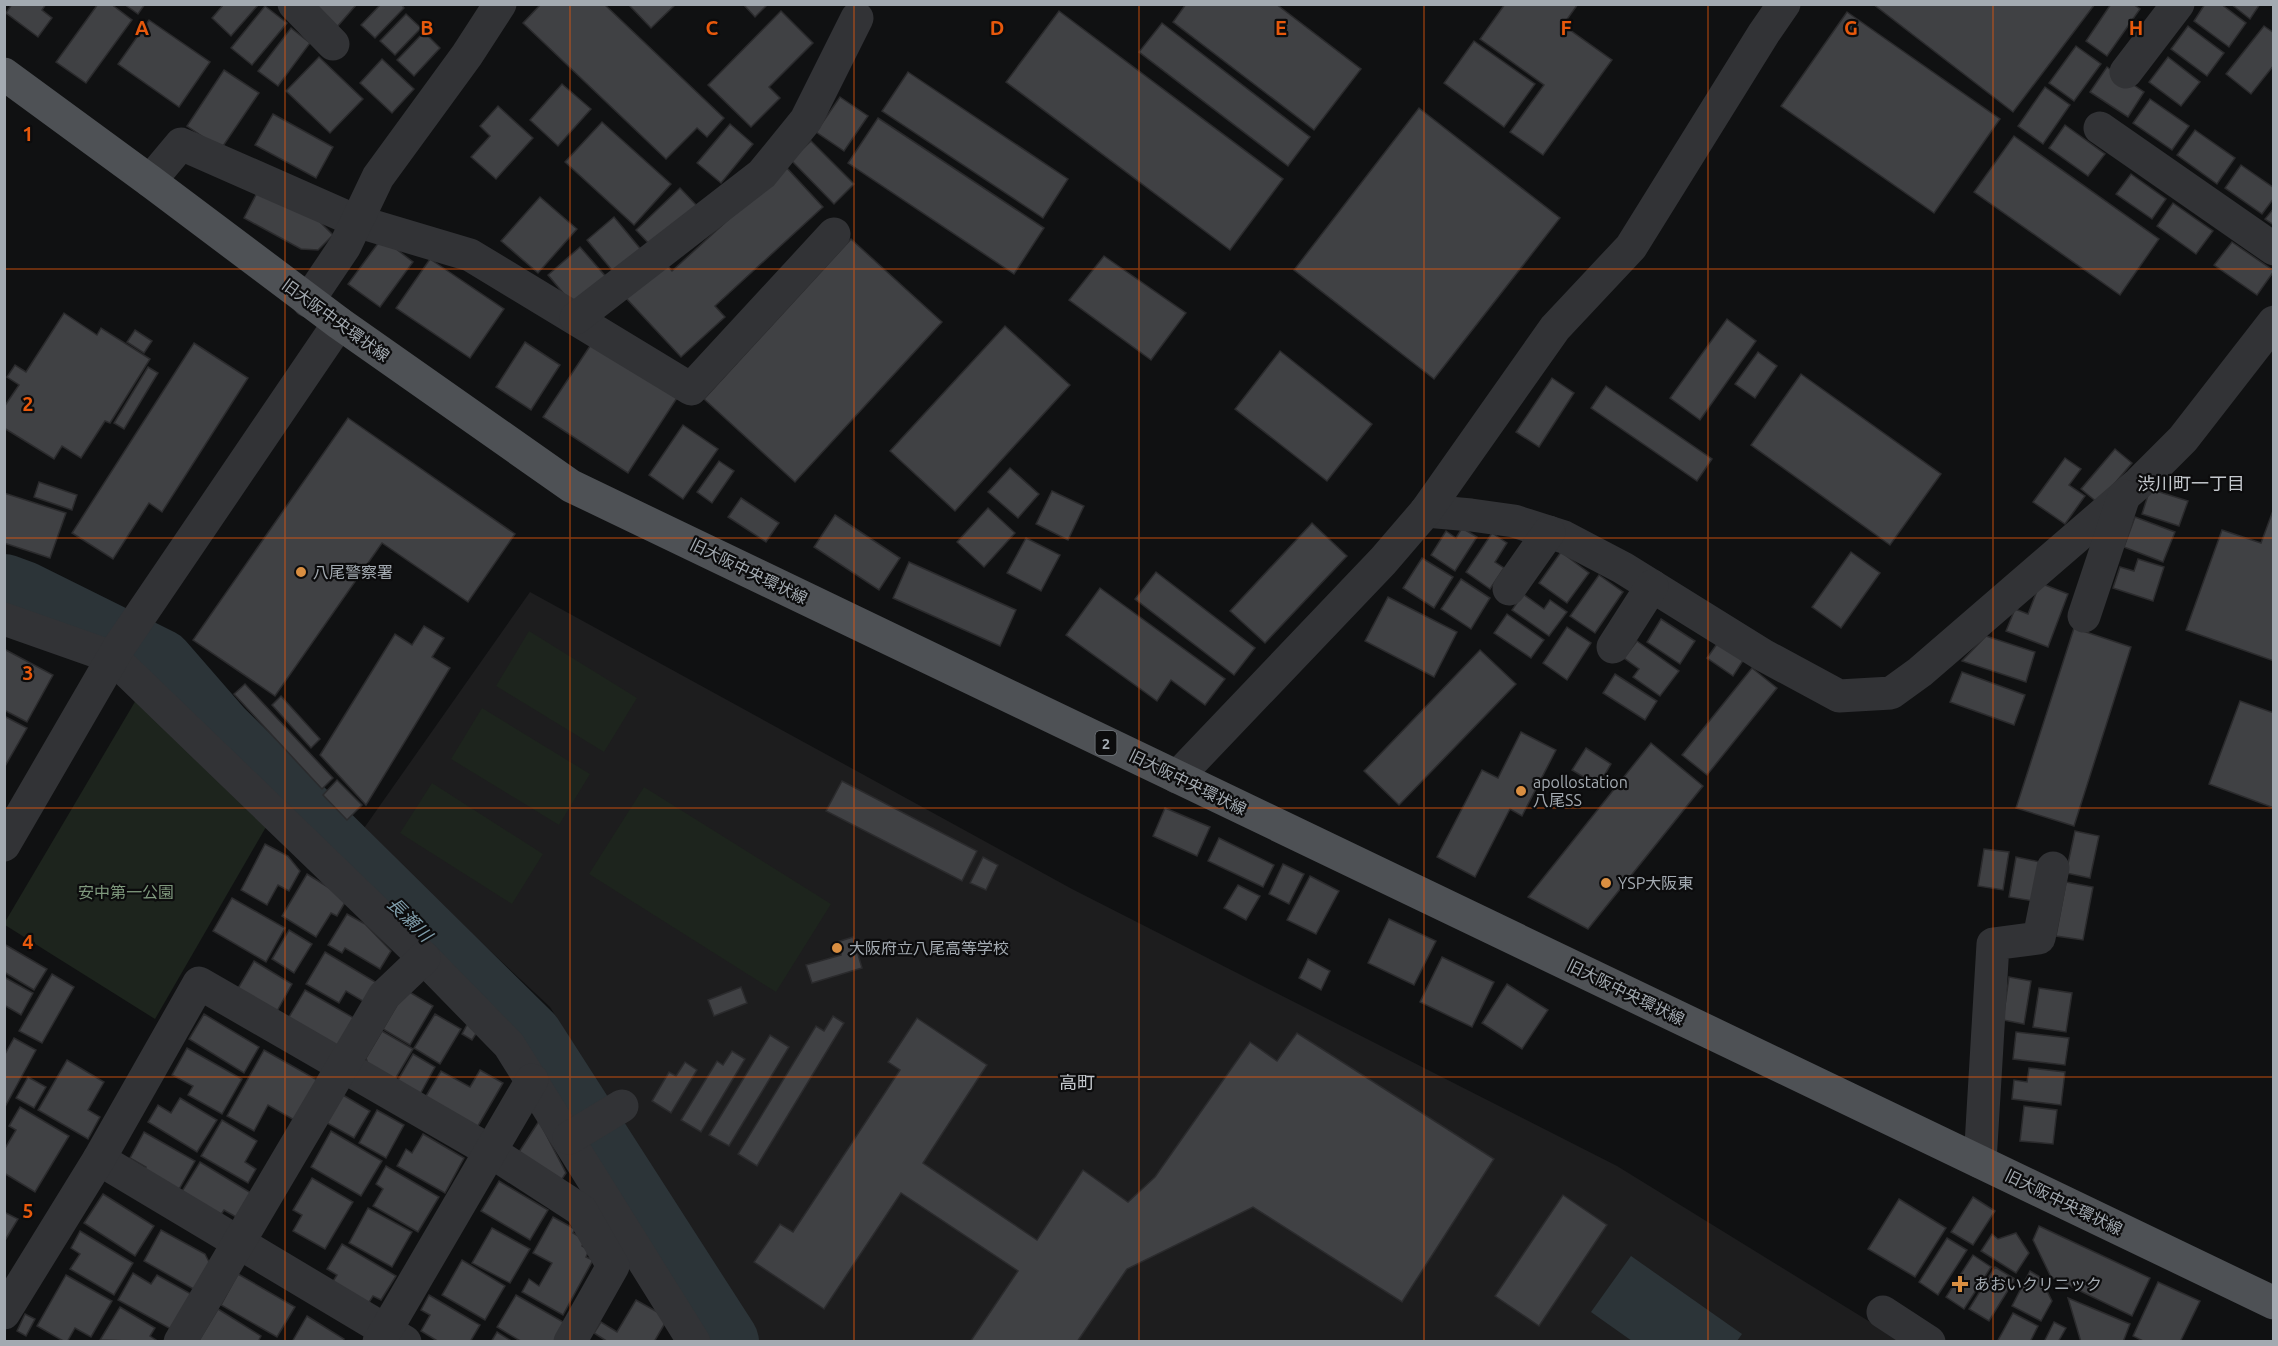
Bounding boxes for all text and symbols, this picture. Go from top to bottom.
text: A [135,16,149,39]
text: B [420,16,434,39]
text: C [706,16,719,39]
text: D [990,16,1004,39]
text: E [1275,16,1287,39]
text: F [1560,16,1572,39]
text: G [1844,16,1858,39]
text: H [2129,16,2143,39]
text: 1 [22,122,34,145]
street label: 旧大阪中央環状線 [279,275,393,365]
text: 2 [22,392,34,415]
district label: 渋川町一丁目 [2137,473,2245,493]
street label: 旧大阪中央環状線 [688,535,810,607]
place label: 八尾警察署 [313,563,393,581]
marker: 八尾警察署 [294,565,308,579]
text: 3 [22,661,34,684]
road number: 2 [1096,731,1116,755]
street label: 旧大阪中央環状線 [1127,746,1249,818]
place label: apollostation 八尾SS [1533,773,1628,809]
marker: apollostation 八尾SS [1514,784,1528,798]
place label: YSP大阪東 [1618,874,1693,892]
marker: YSP大阪東 [1599,876,1613,890]
park label: 安中第一公園 [78,883,174,901]
water label: 長瀬川 [384,893,438,947]
text: 4 [22,930,34,953]
place label: 大阪府立八尾高等学校 [849,939,1009,957]
marker: 大阪府立八尾高等学校 [830,941,844,955]
street label: 旧大阪中央環状線 [1565,956,1687,1028]
district label: 高町 [1059,1072,1095,1092]
street label: 旧大阪中央環状線 [2003,1166,2125,1238]
text: 5 [22,1199,34,1222]
marker: あおいクリニック [1951,1275,1969,1293]
place label: あおいクリニック [1974,1275,2102,1293]

